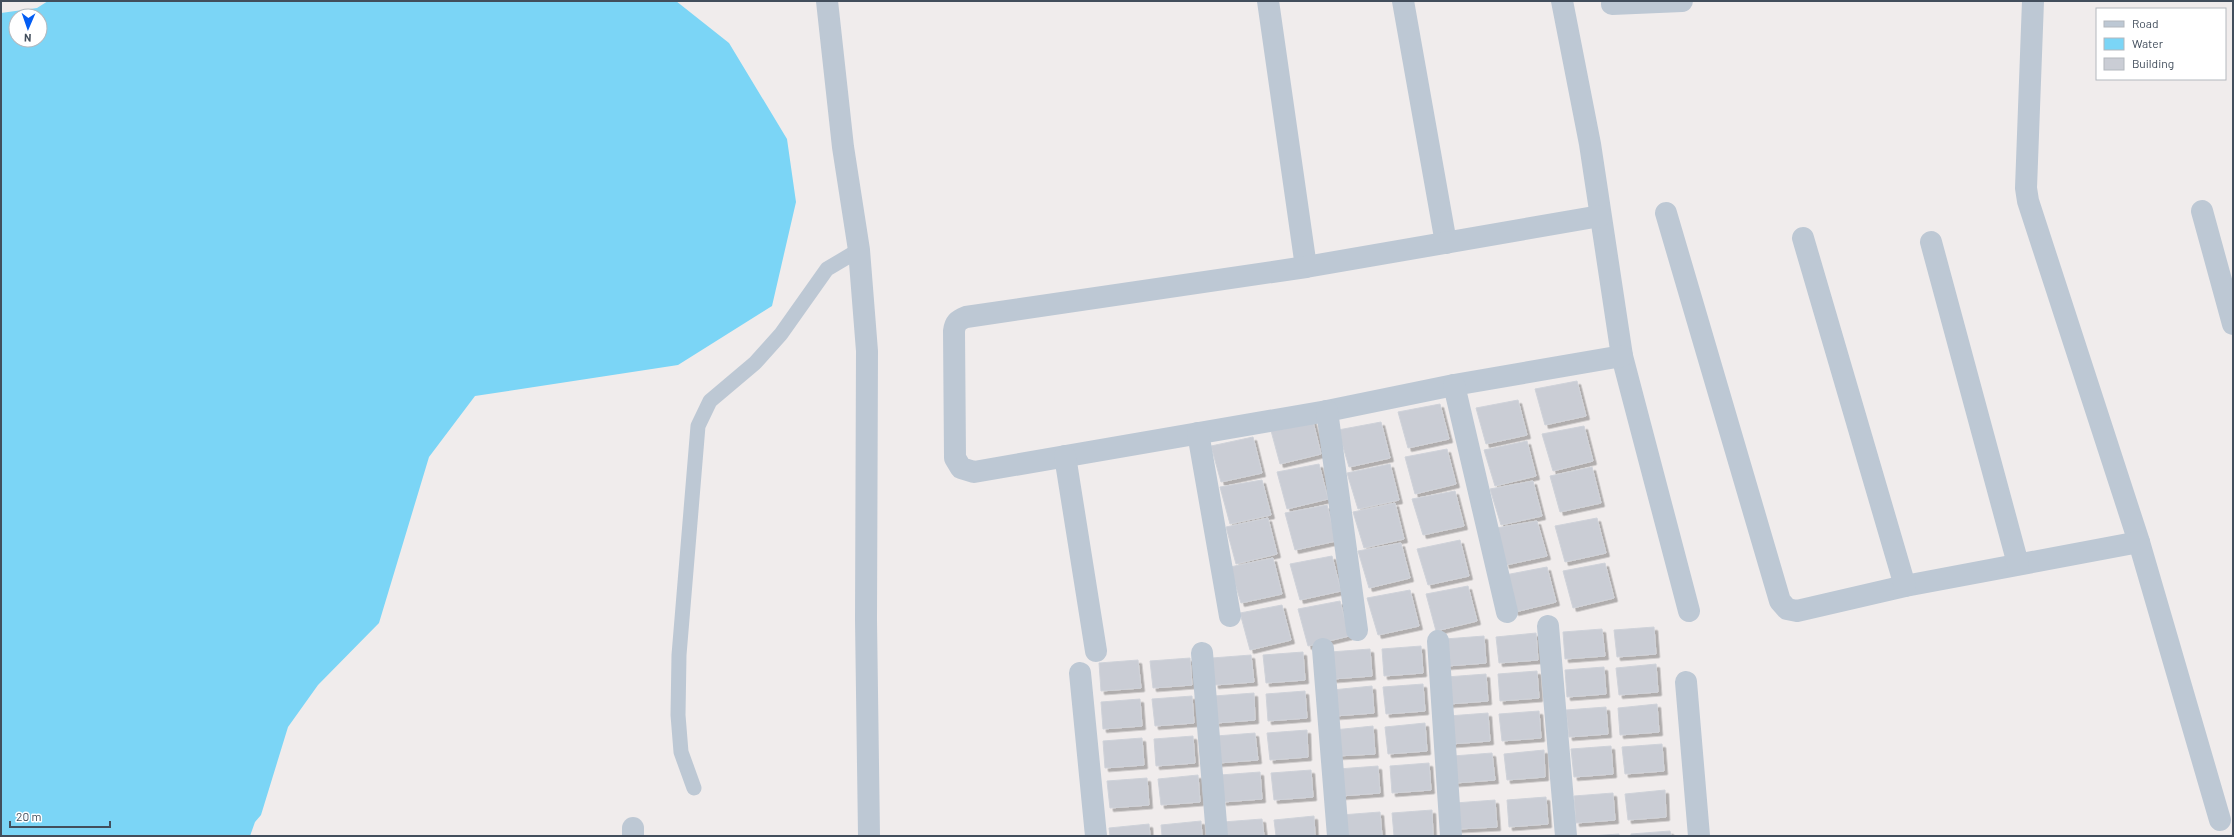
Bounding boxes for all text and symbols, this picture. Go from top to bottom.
north arrow [8,8,48,48]
legend [2096,8,2226,80]
text: Road [2132,16,2159,30]
text: N [24,32,32,45]
text: Water [2132,36,2164,50]
text: Building [2132,56,2174,70]
scale bar [10,803,110,829]
text: 20 m [16,809,42,823]

